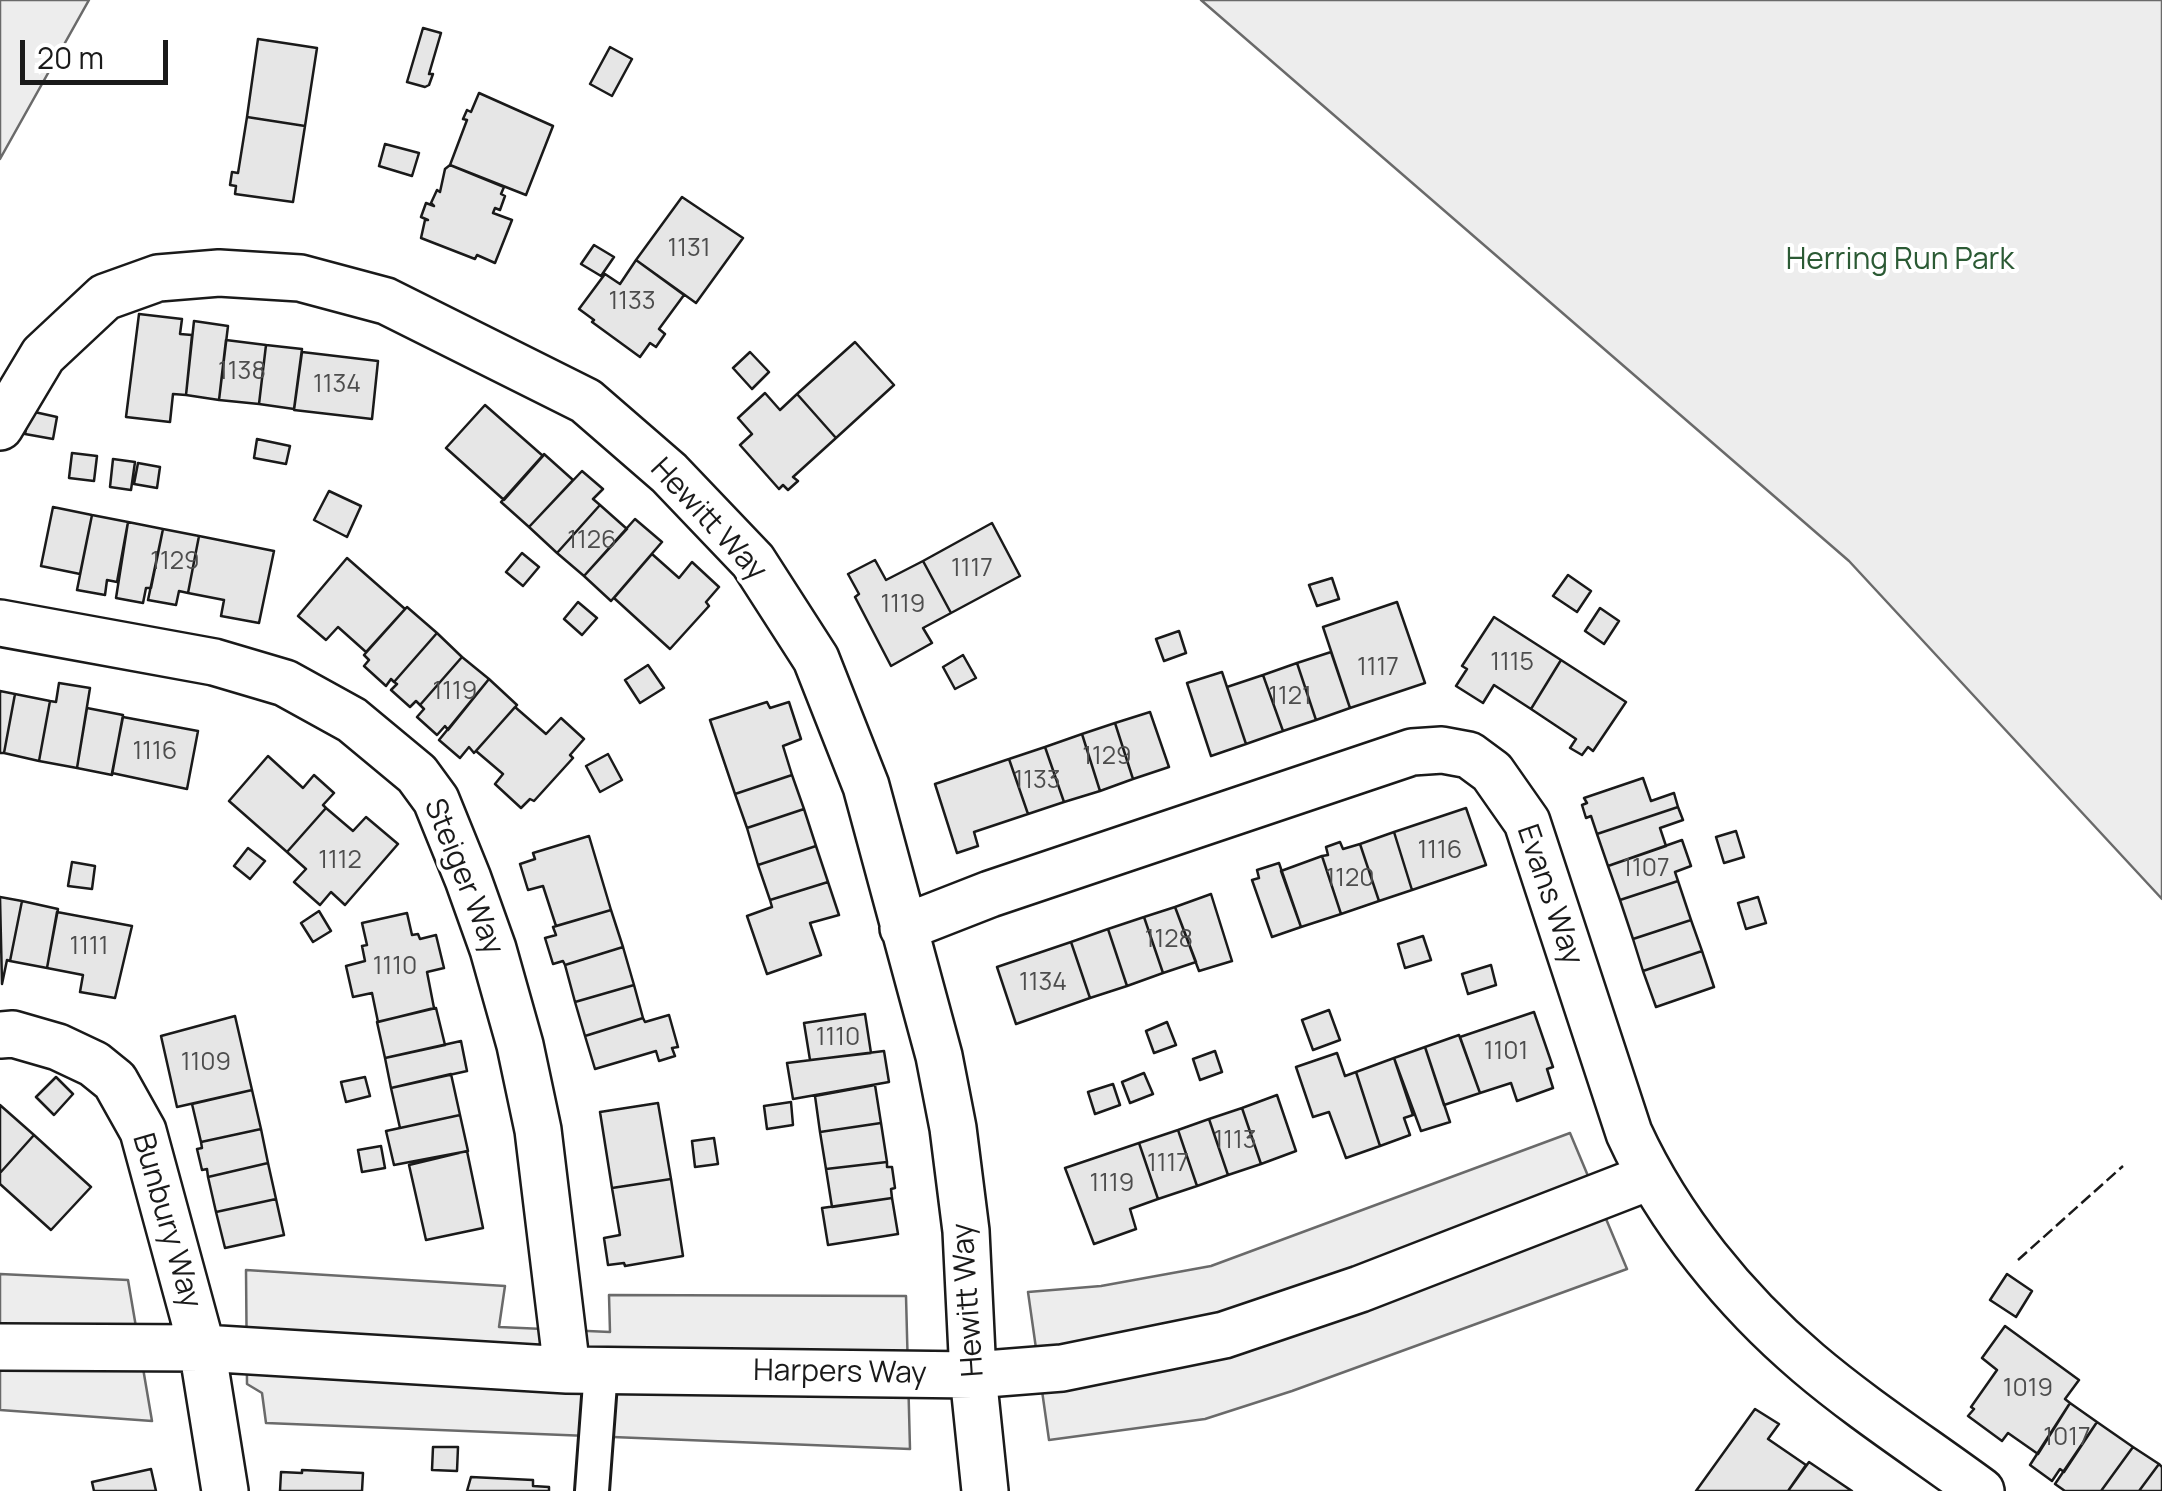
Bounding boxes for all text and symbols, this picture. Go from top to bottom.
scale bar [25,20,172,82]
text: 20 m [37,37,104,78]
house number: 1131 [667,234,711,264]
park label: Herring Run Park [1786,243,2014,279]
house number: 1133 [608,287,656,317]
house number: 1138 [218,357,266,387]
house number: 1134 [313,370,361,400]
street label: Hewitt Way [642,451,774,589]
house number: 1126 [567,526,617,556]
house number: 1129 [150,547,200,577]
house number: 1117 [951,554,993,584]
house number: 1119 [881,590,925,620]
house number: 1115 [1490,648,1534,678]
house number: 1117 [1357,653,1399,683]
house number: 1119 [433,677,477,707]
house number: 1121 [1268,682,1312,712]
house number: 1116 [133,737,177,767]
house number: 1129 [1082,742,1132,772]
house number: 1133 [1013,766,1061,796]
street label: Steiger Way [415,794,511,960]
street label: Evans Way [1508,820,1590,970]
house number: 1116 [1418,836,1462,866]
house number: 1112 [318,846,362,876]
house number: 1107 [1622,854,1670,884]
house number: 1120 [1326,864,1374,894]
house number: 1128 [1145,925,1193,955]
house number: 1111 [70,932,108,962]
house number: 1110 [373,952,417,982]
house number: 1134 [1019,968,1067,998]
house number: 1110 [816,1023,860,1053]
house number: 1101 [1484,1037,1528,1067]
house number: 1109 [181,1048,231,1078]
house number: 1113 [1213,1126,1257,1156]
street label: Bunbury Way [124,1129,208,1313]
house number: 1117 [1147,1149,1189,1179]
house number: 1119 [1090,1169,1134,1199]
street label: Hewitt Way [946,1222,992,1378]
street label: Harpers Way [753,1353,927,1393]
house number: 1019 [2003,1374,2053,1404]
house number: 1017 [2043,1423,2091,1453]

